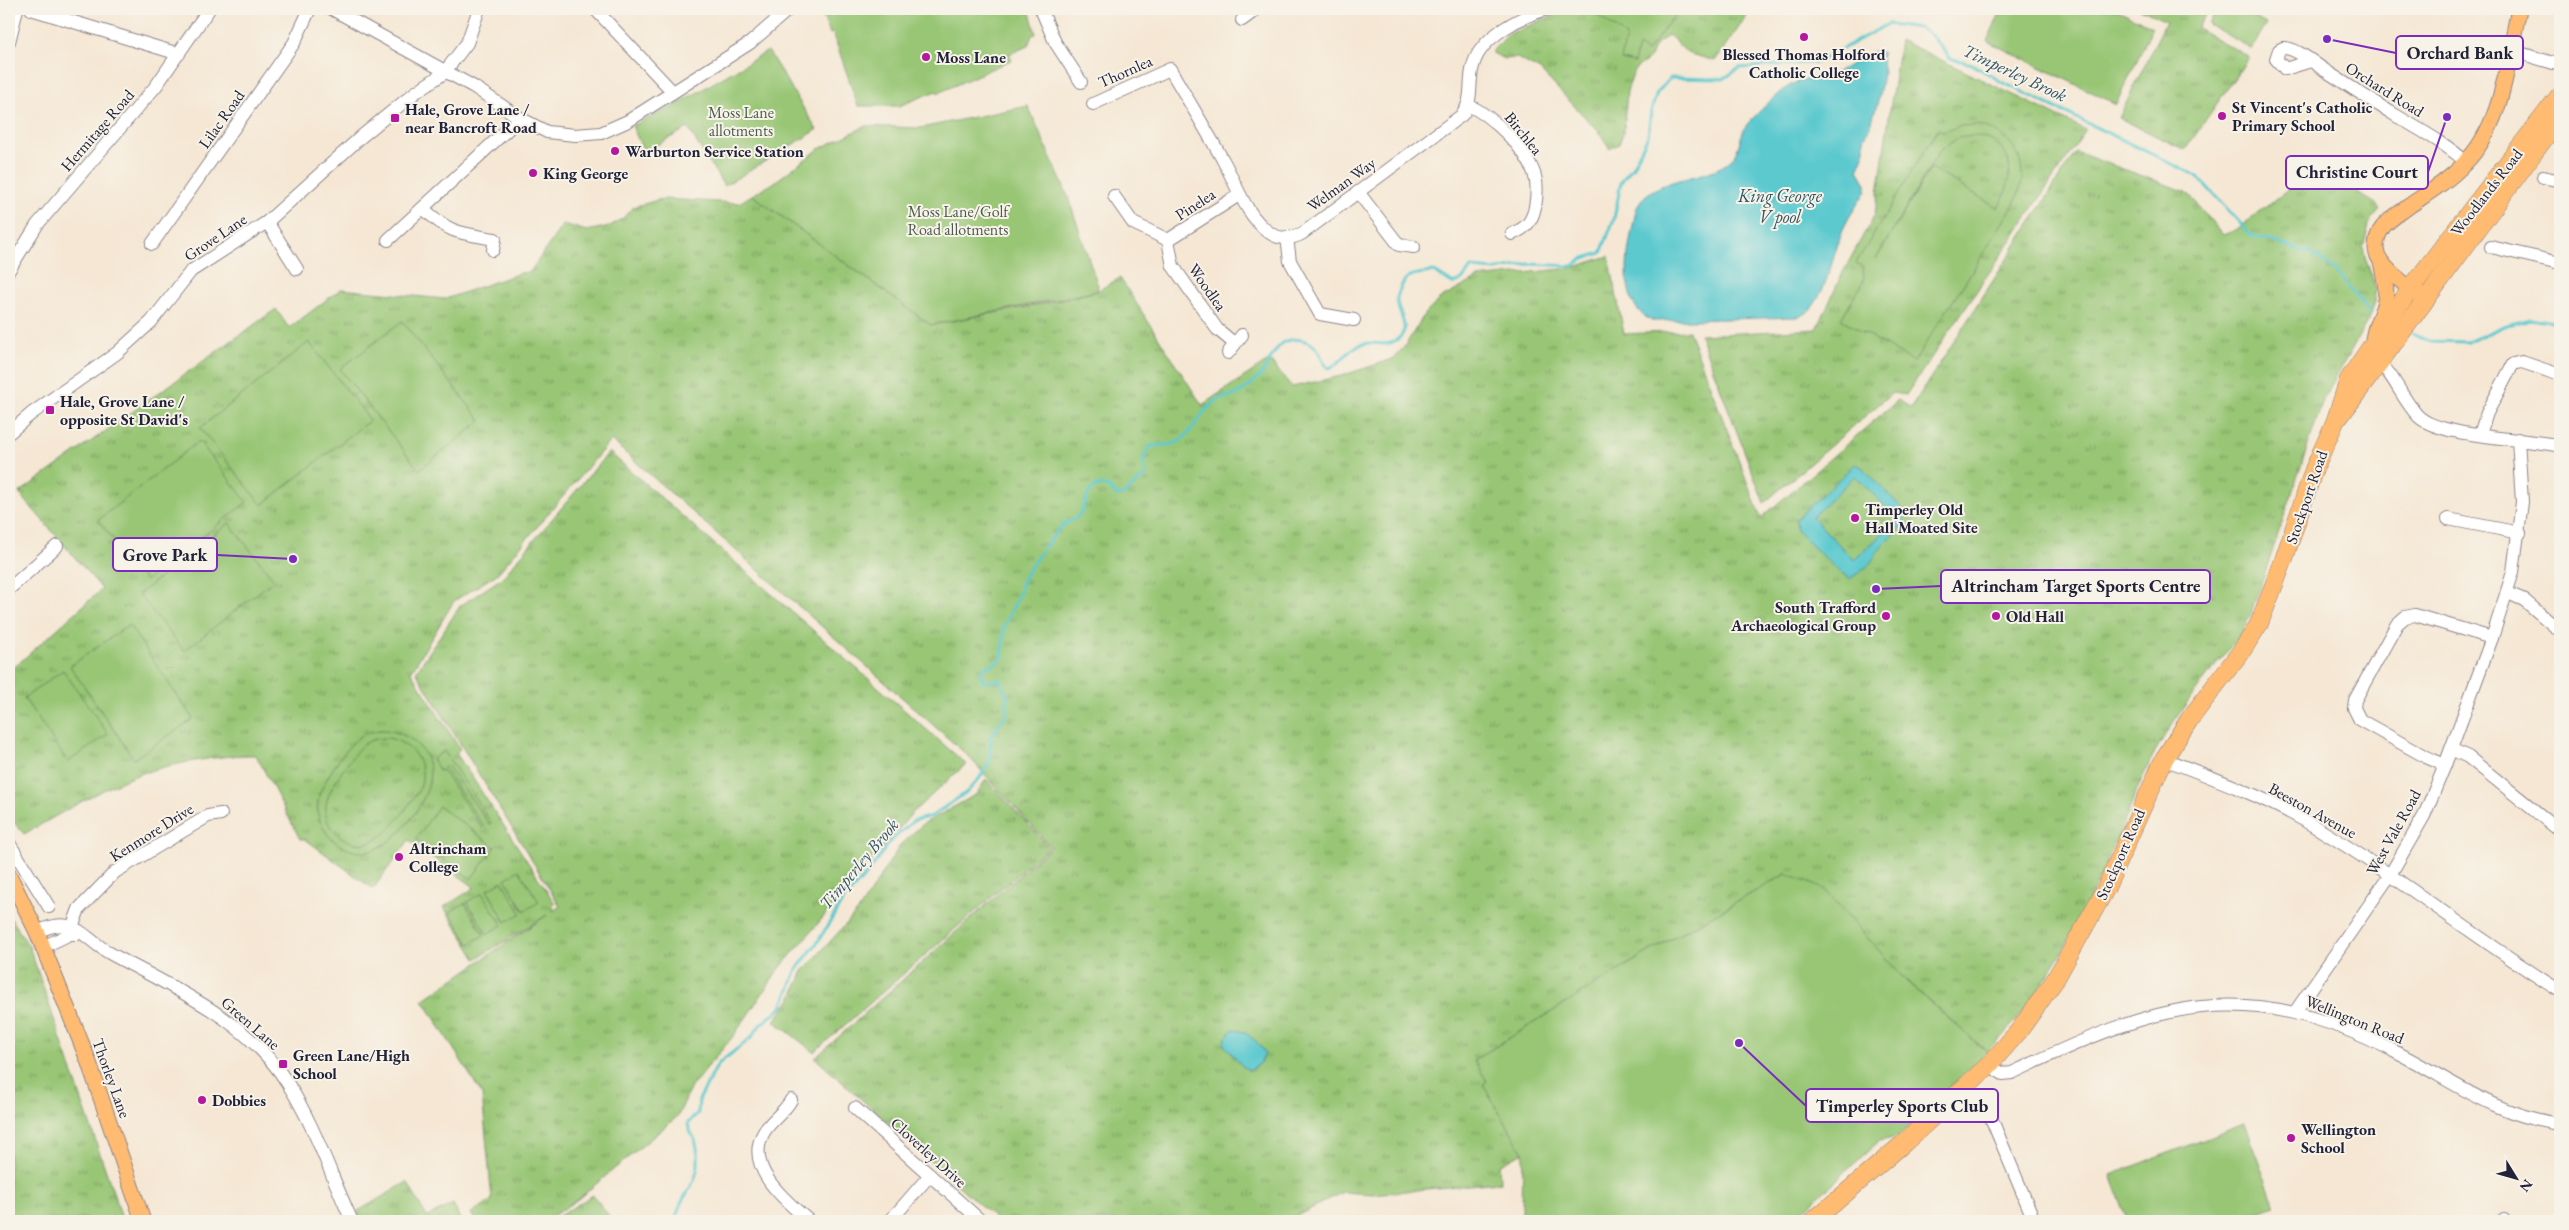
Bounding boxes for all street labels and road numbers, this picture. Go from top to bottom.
street label: Thornlea [1095,50,1156,93]
street label: Orchard Road [2342,57,2429,122]
street label: Hermitage Road [56,84,139,176]
street label: Lilac Road [194,85,250,153]
street label: Birchlea [1500,107,1548,160]
street label: Woodlands Road [2446,144,2528,240]
street label: Welman Way [1303,152,1381,216]
street label: Pinelea [1171,183,1220,225]
street label: Grove Lane [180,209,251,266]
street label: Woodlea [1184,259,1232,316]
street label: Stockport Road [2281,447,2333,547]
street label: Beeston Avenue [2265,778,2360,843]
street label: West Vale Road [2361,785,2426,879]
street label: Kenmore Drive [105,798,197,866]
street label: Stockport Road [2091,804,2150,903]
street label: Wellington Road [2302,990,2408,1049]
street label: Green Lane [217,992,285,1055]
street label: Thorley Lane [87,1036,136,1121]
street label: Cloverley Drive [886,1113,971,1192]

